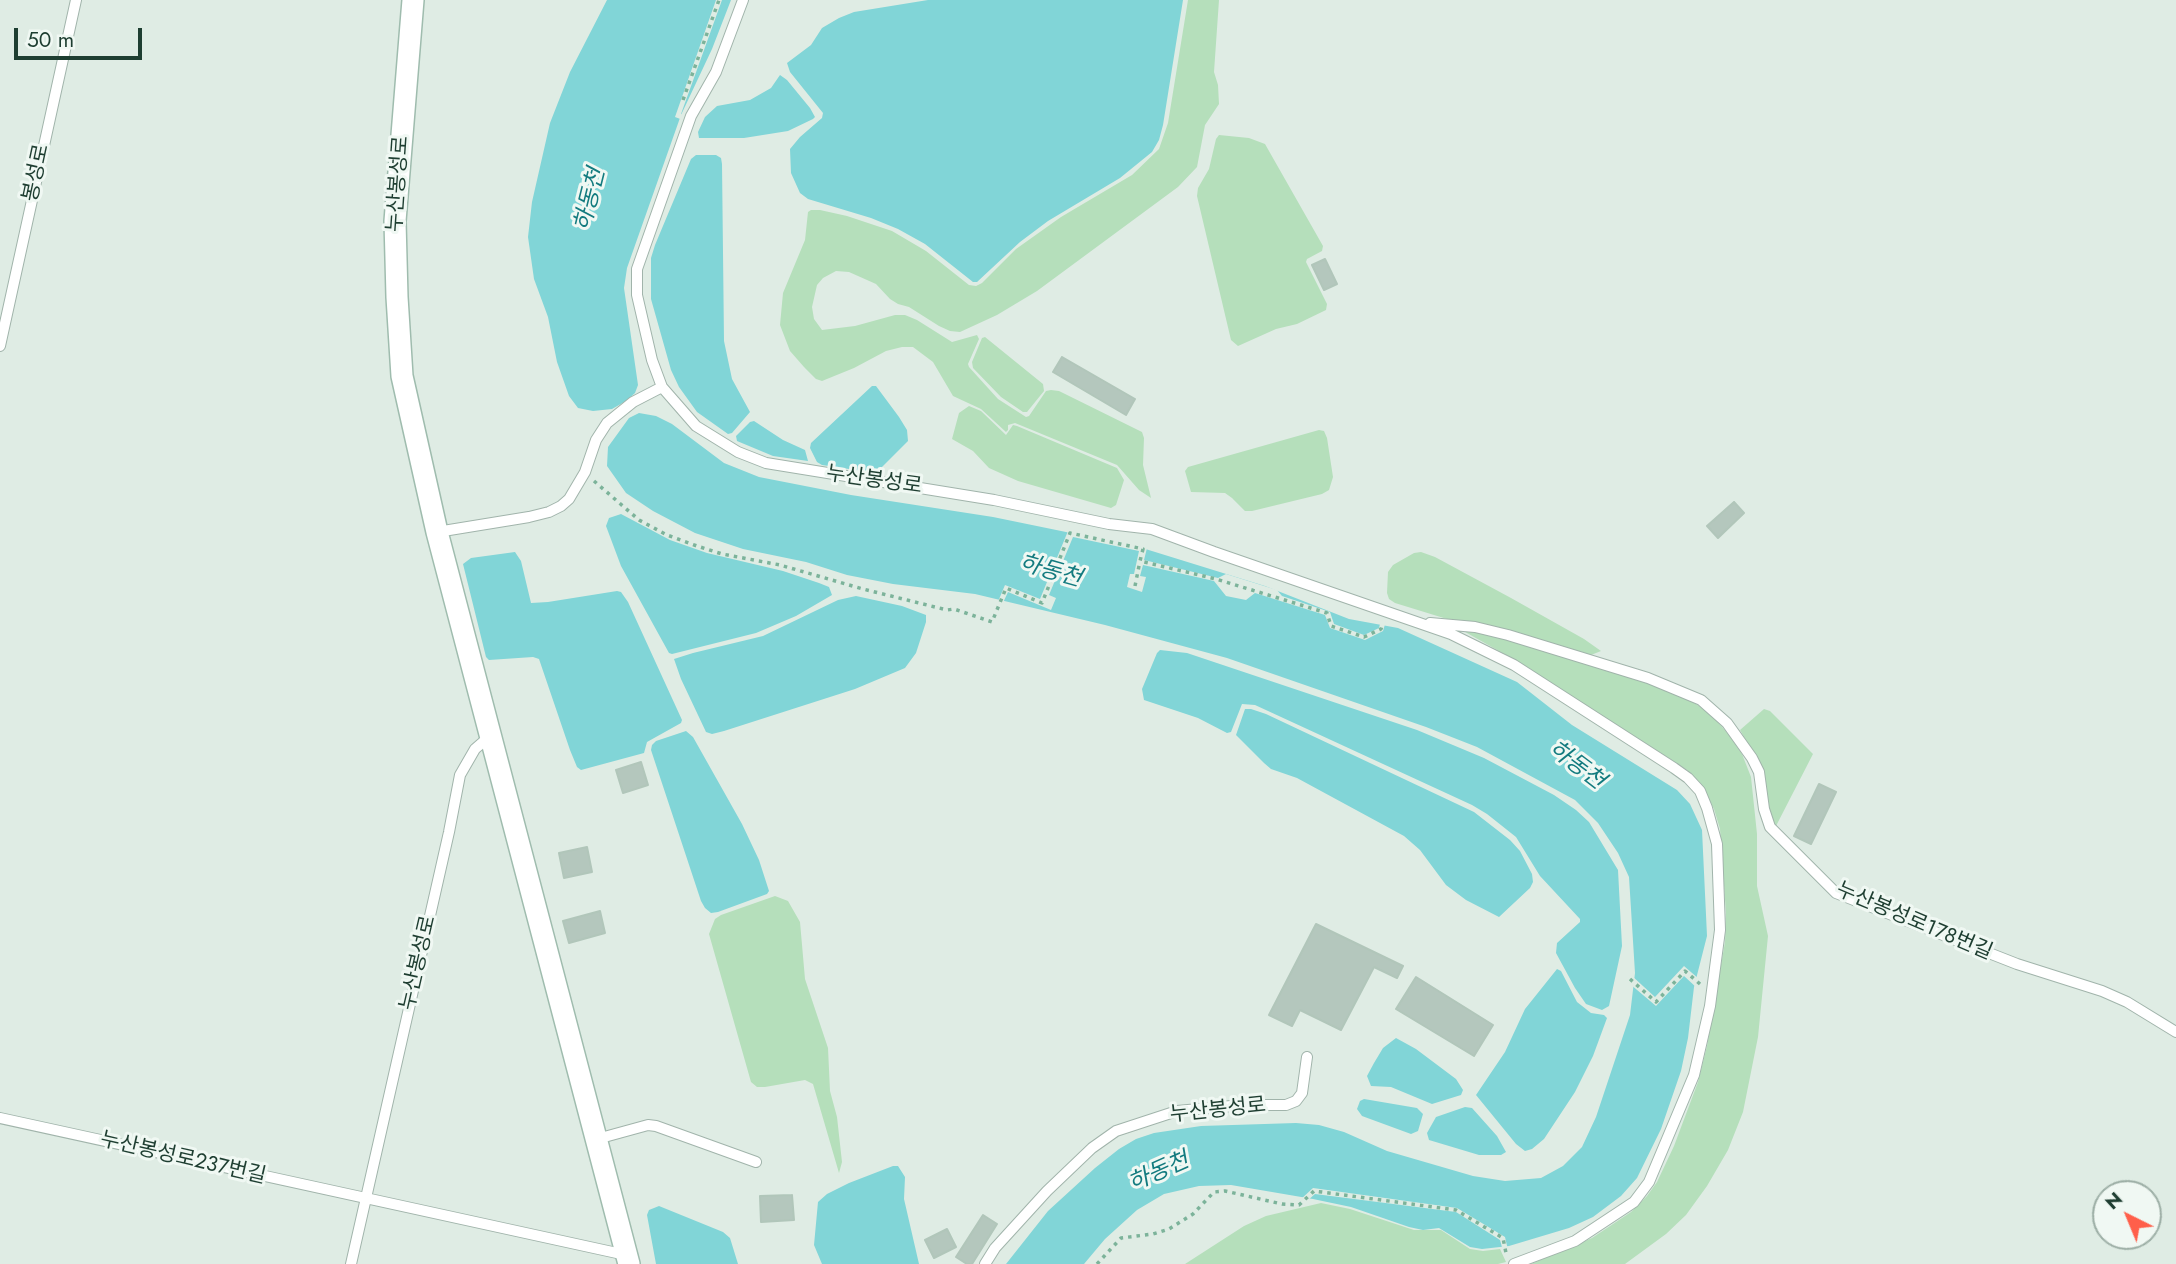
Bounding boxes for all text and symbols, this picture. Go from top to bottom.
scale bar [18,14,145,58]
text: 50 m [27,25,74,55]
street label: 누산봉성로 [383,135,415,233]
street label: 봉성로 [19,142,55,204]
water label: 하동천 [570,166,612,234]
street label: 누산봉성로 [824,462,924,500]
water label: 하동천 [1016,550,1084,594]
water label: 하동천 [1542,736,1610,796]
street label: 누산봉성로178번길 [1832,878,1996,966]
street label: 누산봉성로 [396,913,442,1013]
street label: 누산봉성로 [1169,1093,1267,1129]
street label: 누산봉성로237번길 [98,1128,268,1190]
water label: 하동천 [1124,1147,1194,1199]
north arrow [2092,1180,2162,1250]
text: N [2099,1186,2128,1216]

